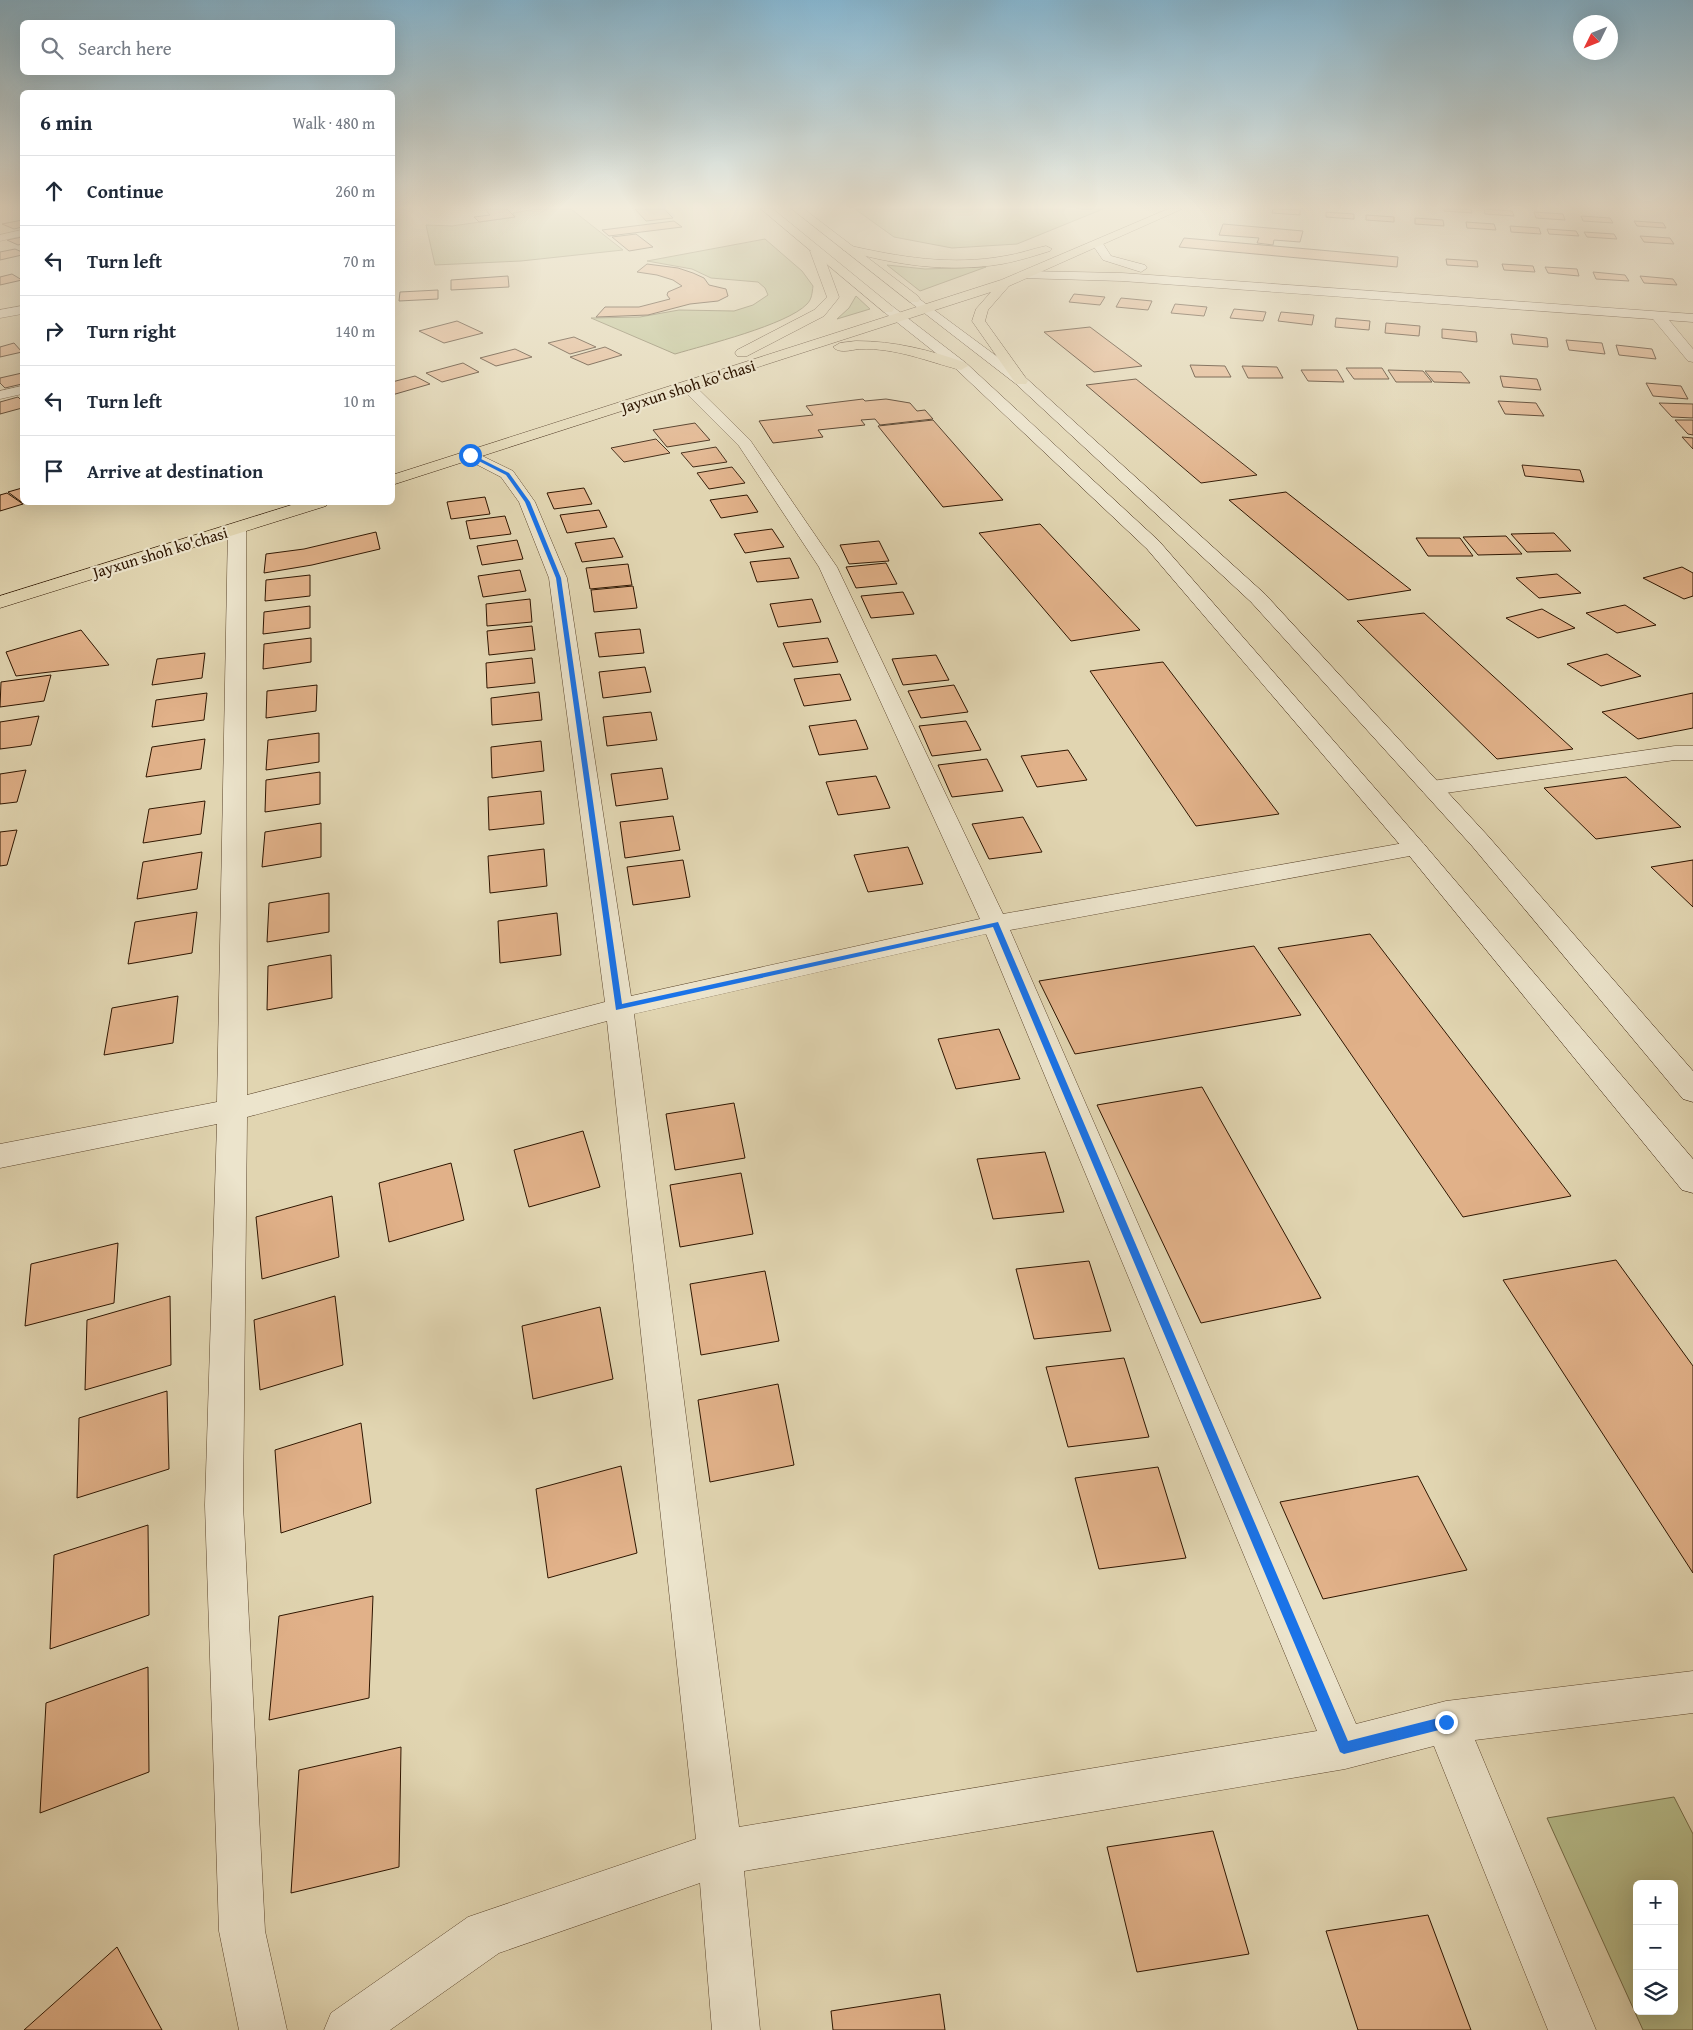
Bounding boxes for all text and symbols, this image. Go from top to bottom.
north arrow [1573,15,1618,60]
search box [20,20,395,75]
icon: search [38,34,66,62]
text: Search here [78,34,172,62]
text: 6 min [40,107,92,138]
text: Walk · 480 m [292,111,375,135]
icon: ahead [40,177,68,205]
text: Continue [87,177,164,205]
text: 260 m [335,179,375,203]
icon: left [40,247,68,275]
text: Turn left [87,247,162,275]
text: 70 m [343,249,375,273]
icon: right [40,317,68,345]
text: Turn right [87,317,176,345]
text: 140 m [335,319,375,343]
street label: Jayxun shoh ko'chasi [616,353,759,420]
icon: left [40,387,68,415]
text: Turn left [87,387,162,415]
text: 10 m [343,389,375,413]
route start [459,444,482,467]
icon: arrive [40,457,68,485]
text: Arrive at destination [87,457,263,485]
street label: Jayxun shoh ko'chasi [88,520,231,585]
route end [1435,1711,1458,1734]
map controls [1633,1880,1678,2015]
button: + [1633,1880,1678,1925]
button: − [1633,1925,1678,1970]
button: layers [1633,1970,1678,2015]

